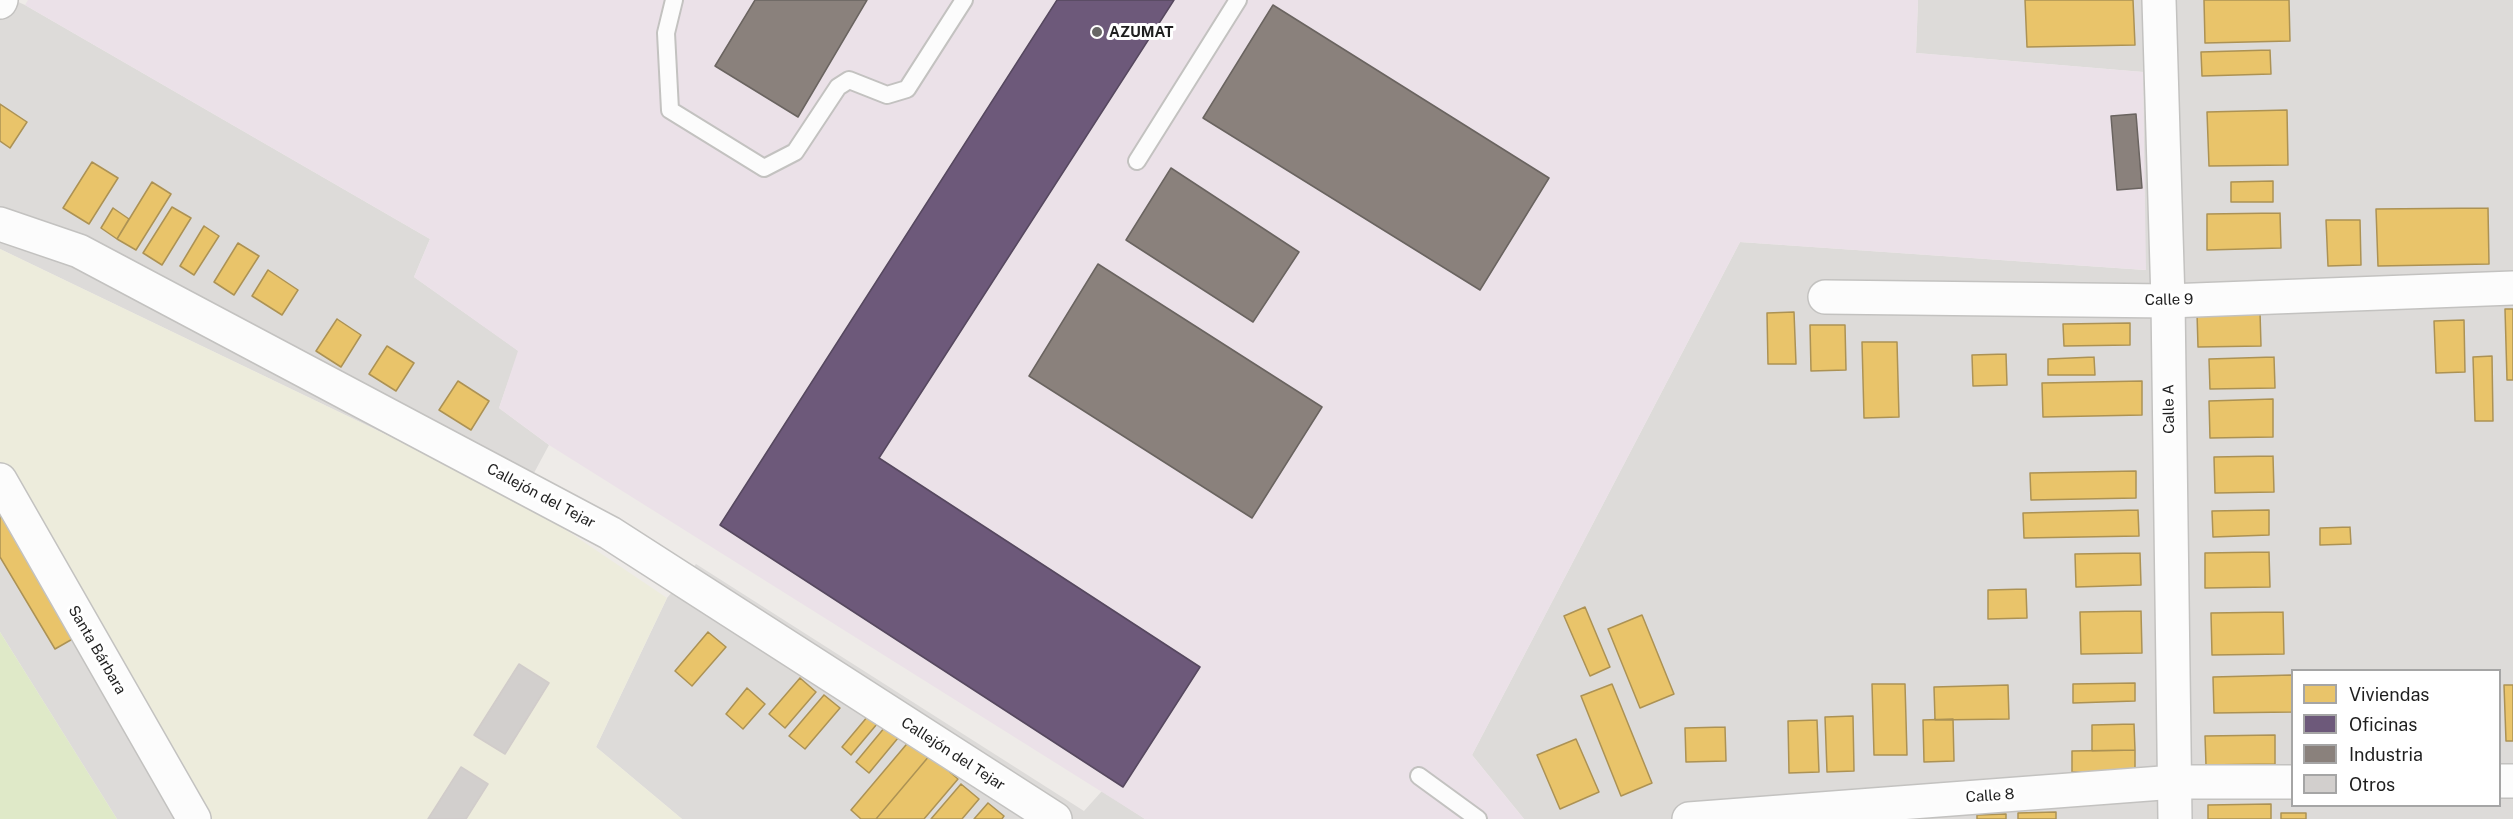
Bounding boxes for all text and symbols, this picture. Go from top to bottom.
place label: AZUMAT [1109,23,1173,41]
marker: AZUMAT [1090,25,1104,39]
street label: Calle 9 [2145,291,2193,309]
street label: Calle A [2160,384,2178,434]
street label: Callejón del Tejar [484,460,598,532]
street label: Santa Bárbara [64,602,130,698]
legend [2291,669,2501,807]
text: Viviendas [2349,684,2429,705]
street label: Callejón del Tejar [898,714,1008,794]
text: Oficinas [2349,714,2417,735]
text: Industria [2349,744,2423,765]
text: Otros [2349,774,2395,795]
street label: Calle 8 [1965,785,2015,807]

